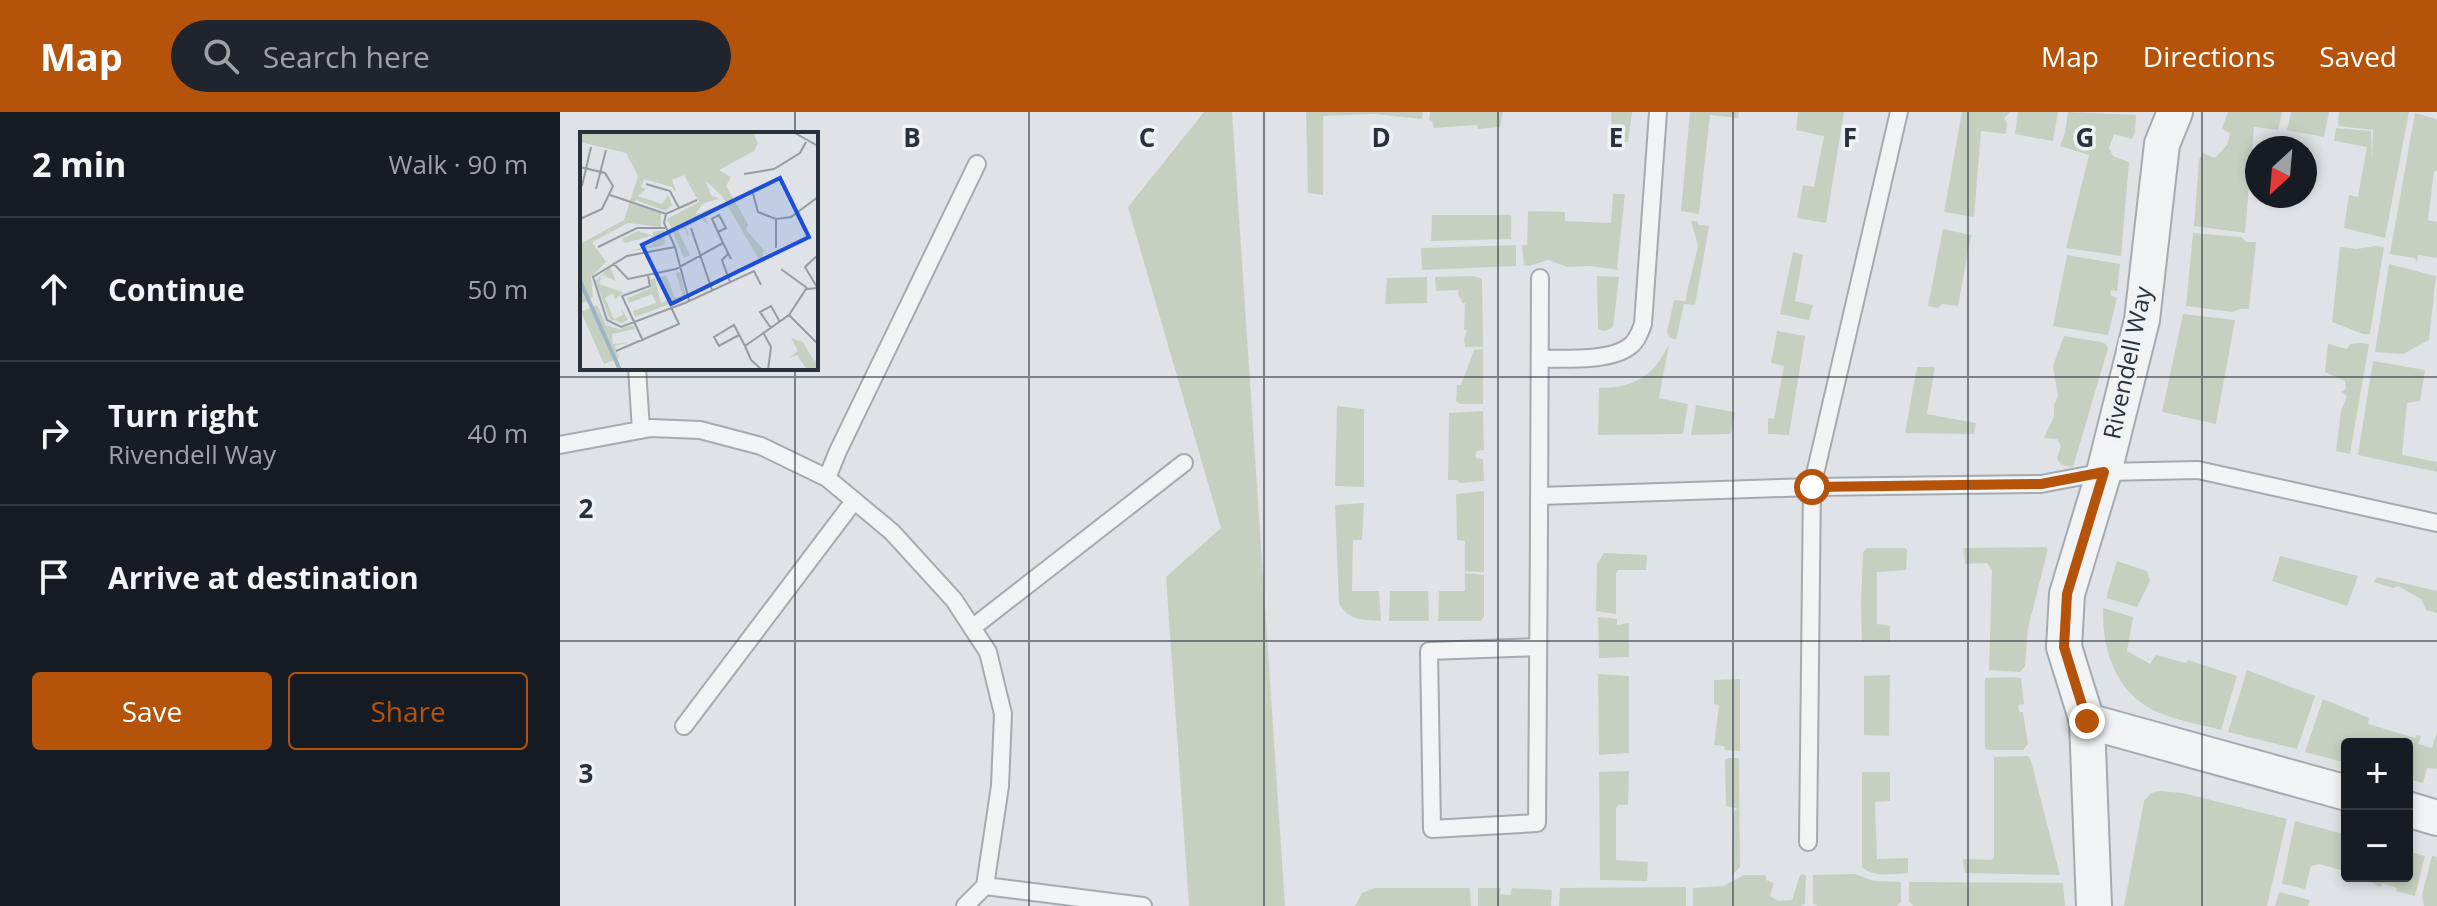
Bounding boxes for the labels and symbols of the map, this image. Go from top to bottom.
text: B [903,119,921,155]
text: C [1139,119,1155,155]
text: D [1371,119,1391,155]
text: E [1609,119,1623,155]
text: F [1843,119,1857,155]
text: G [2076,119,2094,155]
inset map [580,132,818,370]
north arrow [2245,136,2317,208]
street label: Rivendell Way [2094,282,2159,442]
route start [1794,469,1830,505]
text: 2 [579,490,594,526]
route end [2069,703,2105,739]
text: 3 [579,755,593,791]

